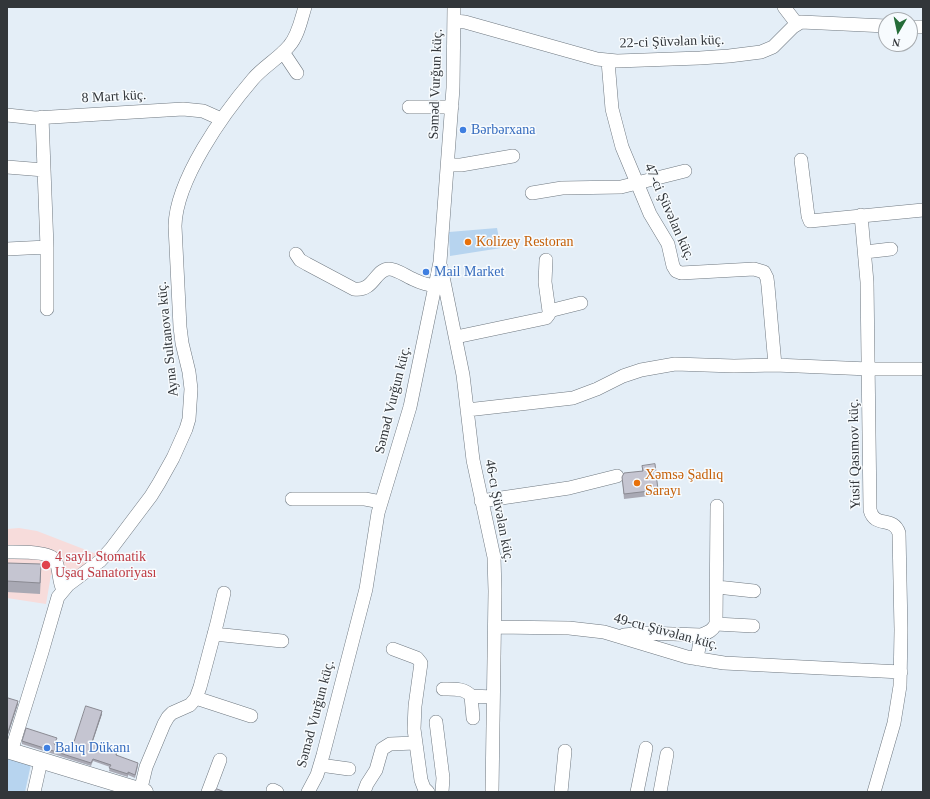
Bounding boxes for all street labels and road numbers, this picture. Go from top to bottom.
street label: Səməd Vurğun küç. [426,28,446,140]
street label: 22-ci Şüvəlan küç. [619,32,725,52]
street label: 8 Mart küç. [81,87,147,107]
street label: 47-ci Şüvəlan küç. [640,161,698,263]
street label: Ayna Sultanova küç. [154,281,182,397]
street label: Səməd Vurğun küç. [371,344,415,456]
street label: Yusif Qasımov küç. [846,398,864,510]
street label: 46-cı Şüvəlan küç. [481,458,517,564]
street label: 49-cu Şüvəlan küç. [612,610,720,654]
street label: Səməd Vurğun küç. [294,658,338,770]

